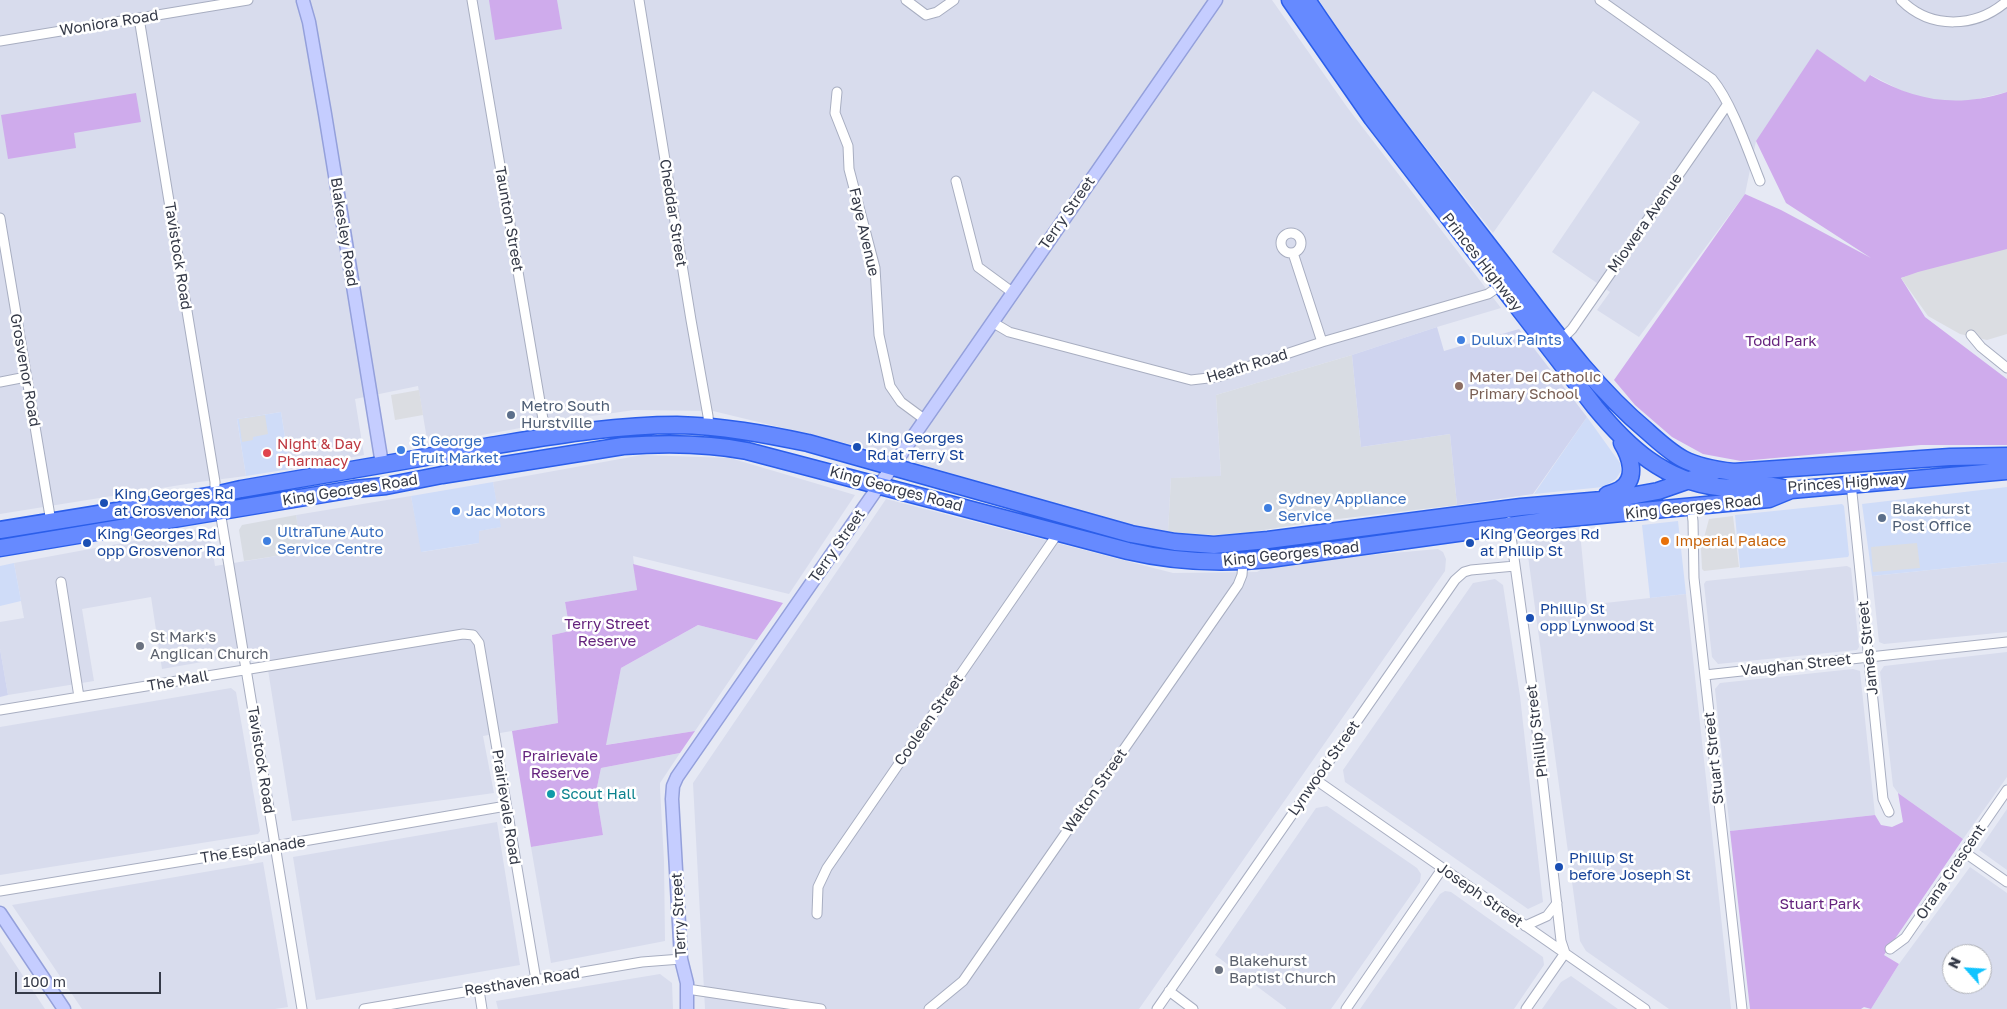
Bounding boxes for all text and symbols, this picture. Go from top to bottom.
street label: Woniora Road [58,6,160,40]
street label: Cheddar Street [656,158,690,268]
street label: Taunton Street [491,165,527,273]
street label: Miowera Avenue [1604,170,1686,276]
street label: Terry Street [1035,173,1099,253]
street label: Blakesley Road [326,176,362,288]
street label: Faye Avenue [845,186,883,278]
street label: Tavistock Road [161,201,195,311]
street label: Princes Highway [1438,209,1526,315]
street label: Grosvenor Road [6,312,44,428]
place label: Dulux Paints [1471,331,1562,349]
park label: Todd Park [1745,332,1817,350]
marker: Dulux Paints [1455,334,1467,346]
street label: Heath Road [1204,345,1290,387]
place label: Mater Dei Catholic Primary School [1469,368,1601,403]
marker: Mater Dei Catholic Primary School [1453,380,1465,392]
place label: Metro South Hurstville [521,397,610,432]
marker: Metro South Hurstville [505,409,517,421]
place label: King Georges Rd at Terry St [867,429,964,464]
place label: St George Fruit Market [411,432,499,467]
place label: Night & Day Pharmacy [277,435,361,470]
marker: King Georges Rd at Terry St [851,441,863,453]
marker: St George Fruit Market [395,444,407,456]
marker: Night & Day Pharmacy [261,447,273,459]
street label: King Georges Road [828,463,964,515]
street label: King Georges Road [281,470,419,510]
street label: Princes Highway [1787,470,1907,496]
place label: King Georges Rd at Grosvenor Rd [114,485,233,520]
place label: Sydney Appliance Service [1278,490,1406,525]
street label: King Georges Road [1624,491,1762,523]
marker: King Georges Rd at Grosvenor Rd [98,497,110,509]
place label: Blakehurst Post Office [1892,500,1971,535]
place label: Jac Motors [466,502,545,520]
marker: Sydney Appliance Service [1262,502,1274,514]
marker: Jac Motors [450,505,462,517]
street label: Terry Street [805,506,869,586]
marker: Blakehurst Post Office [1876,512,1888,524]
place label: UltraTune Auto Service Centre [277,523,384,558]
place label: King Georges Rd opp Grosvenor Rd [97,525,225,560]
place label: King Georges Rd at Phillip St [1480,525,1599,560]
place label: Imperial Palace [1675,532,1786,550]
marker: UltraTune Auto Service Centre [261,535,273,547]
marker: Imperial Palace [1659,535,1671,547]
marker: King Georges Rd opp Grosvenor Rd [81,537,93,549]
marker: King Georges Rd at Phillip St [1464,537,1476,549]
street label: King Georges Road [1222,538,1360,570]
place label: Phillip St opp Lynwood St [1540,600,1654,635]
street label: James Street [1854,600,1882,696]
marker: Phillip St opp Lynwood St [1524,612,1536,624]
park label: Terry Street Reserve [564,615,650,650]
place label: St Mark's Anglican Church [150,628,269,663]
marker: St Mark's Anglican Church [134,640,146,652]
street label: Vaughan Street [1740,650,1852,680]
street label: The Mall [146,667,210,695]
street label: Cooleen Street [891,671,967,769]
street label: Phillip Street [1522,683,1552,779]
street label: Tavistock Road [244,705,278,815]
street label: Stuart Street [1700,711,1728,805]
street label: Lynwood Street [1284,717,1364,819]
street label: Walton Street [1059,745,1131,837]
park label: Prairievale Reserve [522,747,598,782]
street label: Prairievale Road [488,748,524,866]
place label: Scout Hall [561,785,636,803]
marker: Scout Hall [545,788,557,800]
street label: Orana Crescent [1912,821,1990,923]
street label: The Esplanade [199,833,307,867]
place label: Phillip St before Joseph St [1569,849,1691,884]
street label: Joseph Street [1434,859,1526,931]
marker: Phillip St before Joseph St [1553,861,1565,873]
street label: Terry Street [668,872,690,958]
park label: Stuart Park [1779,895,1861,913]
north arrow [1942,944,1992,994]
place label: Blakehurst Baptist Church [1229,952,1336,987]
text: N [1944,954,1964,971]
scale bar [18,962,164,994]
street label: Resthaven Road [463,964,581,1000]
marker: Blakehurst Baptist Church [1213,964,1225,976]
text: 100 m [23,972,66,990]

